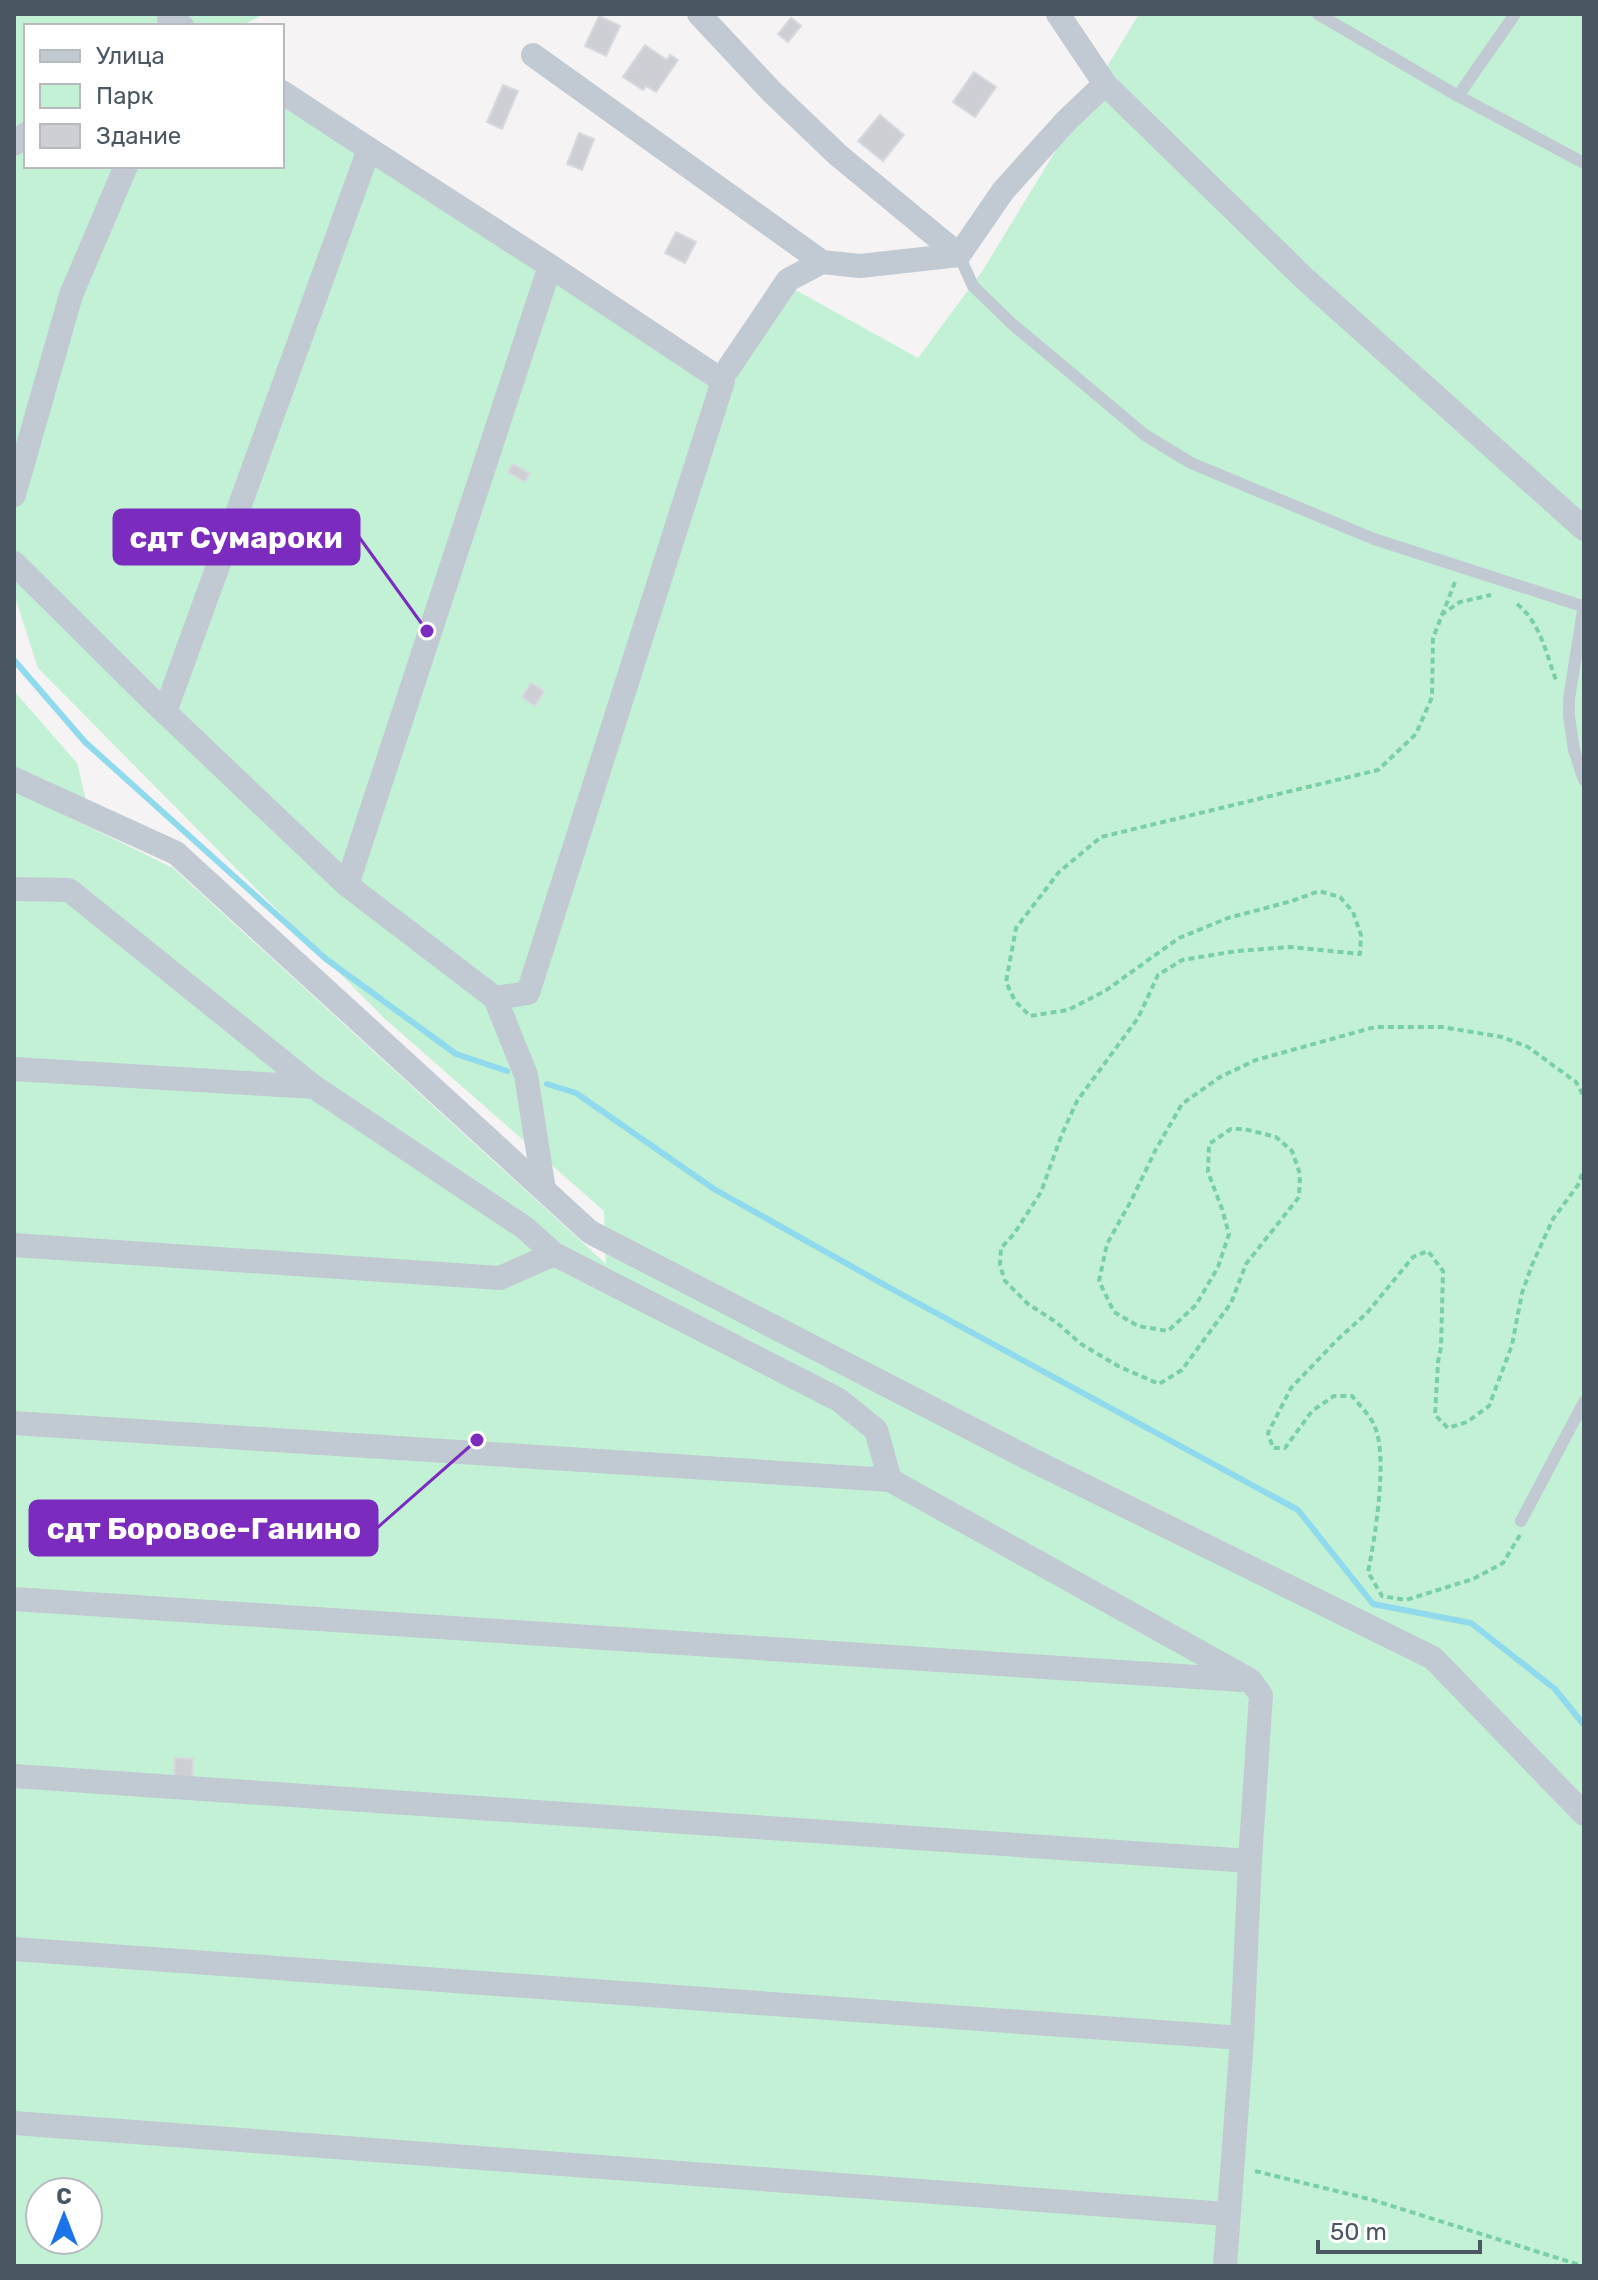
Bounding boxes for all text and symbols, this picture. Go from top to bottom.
legend [24,24,284,168]
text: Улица [96,42,165,70]
text: Парк [96,82,154,110]
text: Здание [96,122,181,150]
callout: сдт Сумароки [114,510,359,564]
text: сдт Сумароки [129,520,343,556]
callout: сдт Боровое-Ганино [30,1501,377,1555]
text: сдт Боровое-Ганино [47,1511,361,1547]
north arrow [24,2176,104,2256]
text: С [56,2183,72,2210]
scale bar [1318,2204,1480,2254]
text: 50 m [1330,2218,1387,2246]

